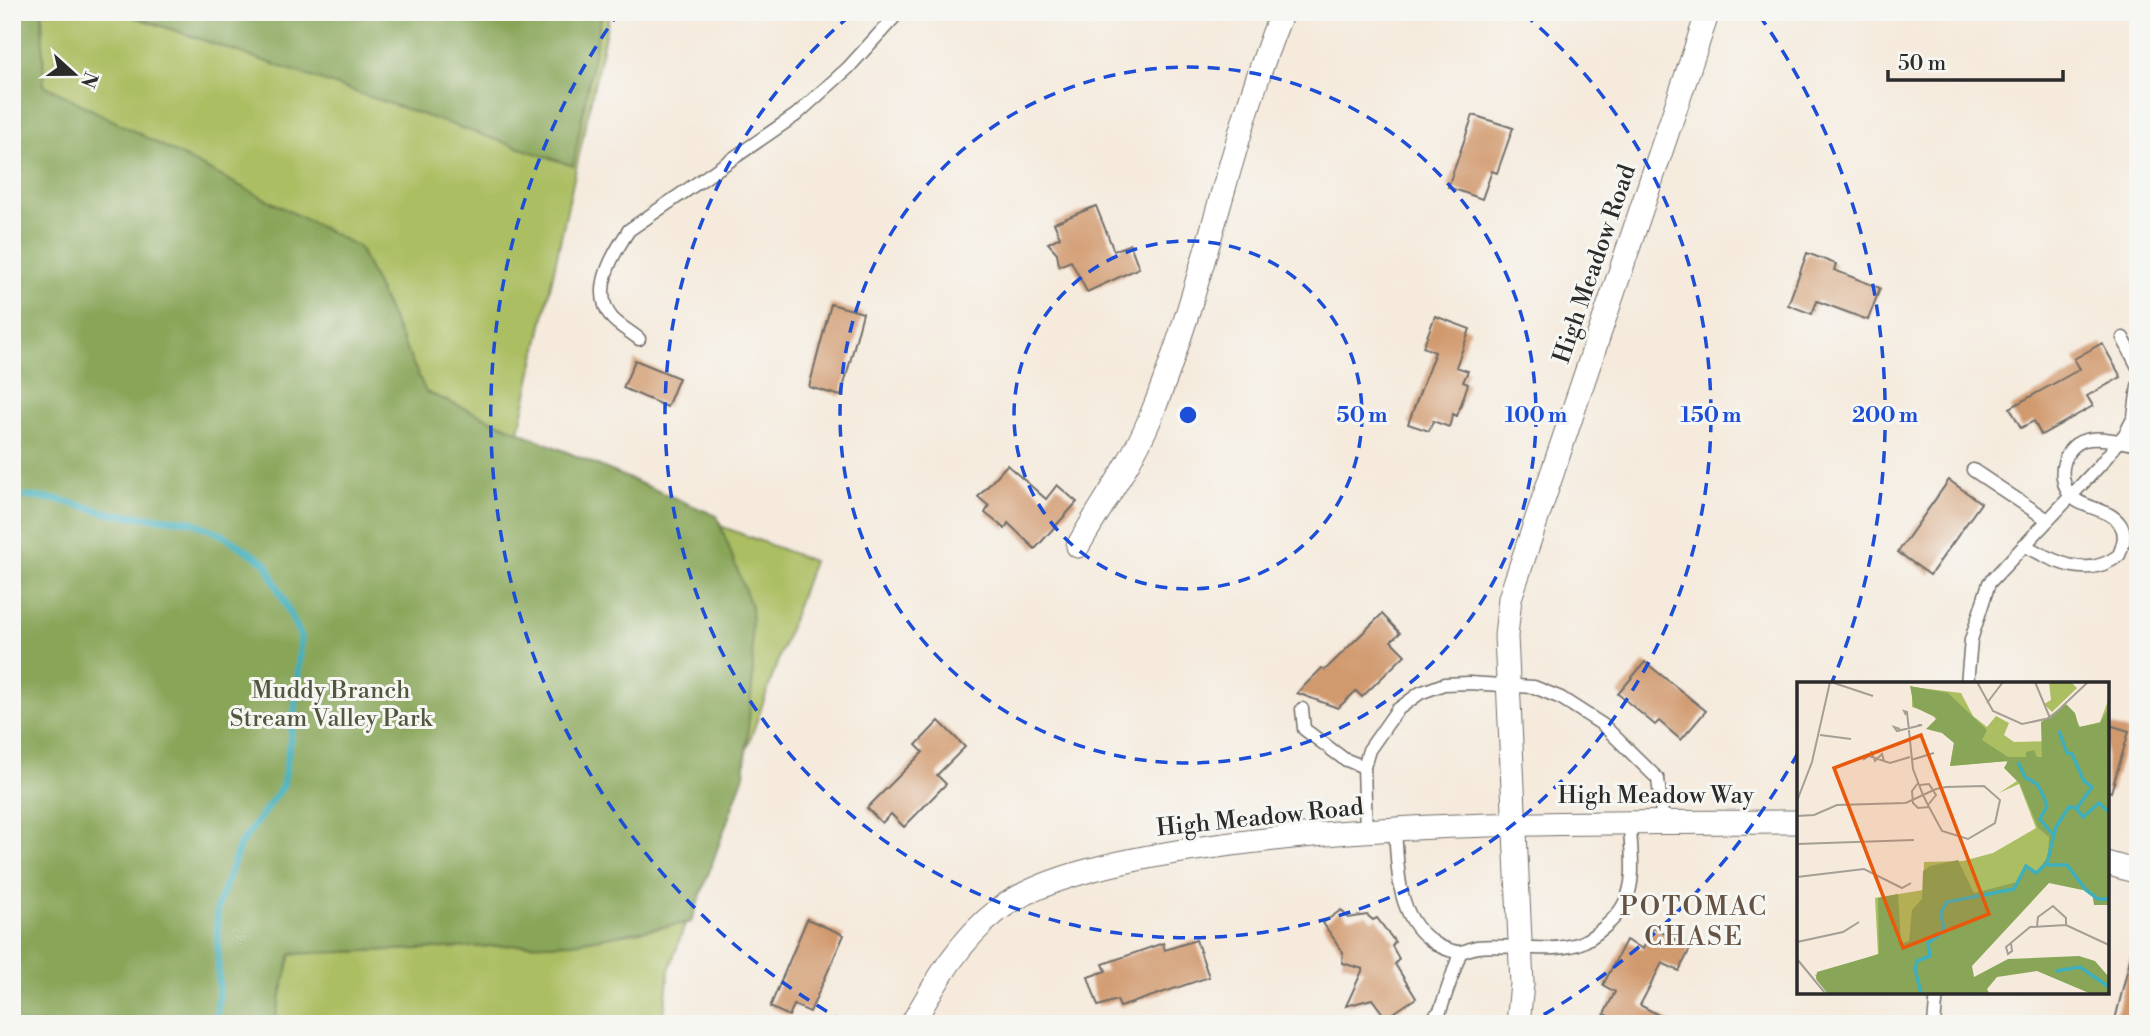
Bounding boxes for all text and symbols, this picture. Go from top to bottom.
north arrow [38,38,108,108]
scale bar [1888,38,2062,82]
text: 50 m [1898,51,1946,77]
text: N [75,68,103,91]
street label: High Meadow Road [1547,160,1643,367]
centre of rings [1176,403,1200,427]
text: 50 m [1337,403,1387,429]
text: 100 m [1505,403,1567,429]
text: 150 m [1681,403,1741,429]
text: 200 m [1852,403,1918,429]
park label: Muddy Branch Stream Valley Park [230,676,434,734]
inset map [1797,682,2108,994]
street label: High Meadow Way [1558,781,1754,811]
street label: High Meadow Road [1155,792,1365,844]
district label: POTOMAC CHASE [1620,891,1768,953]

